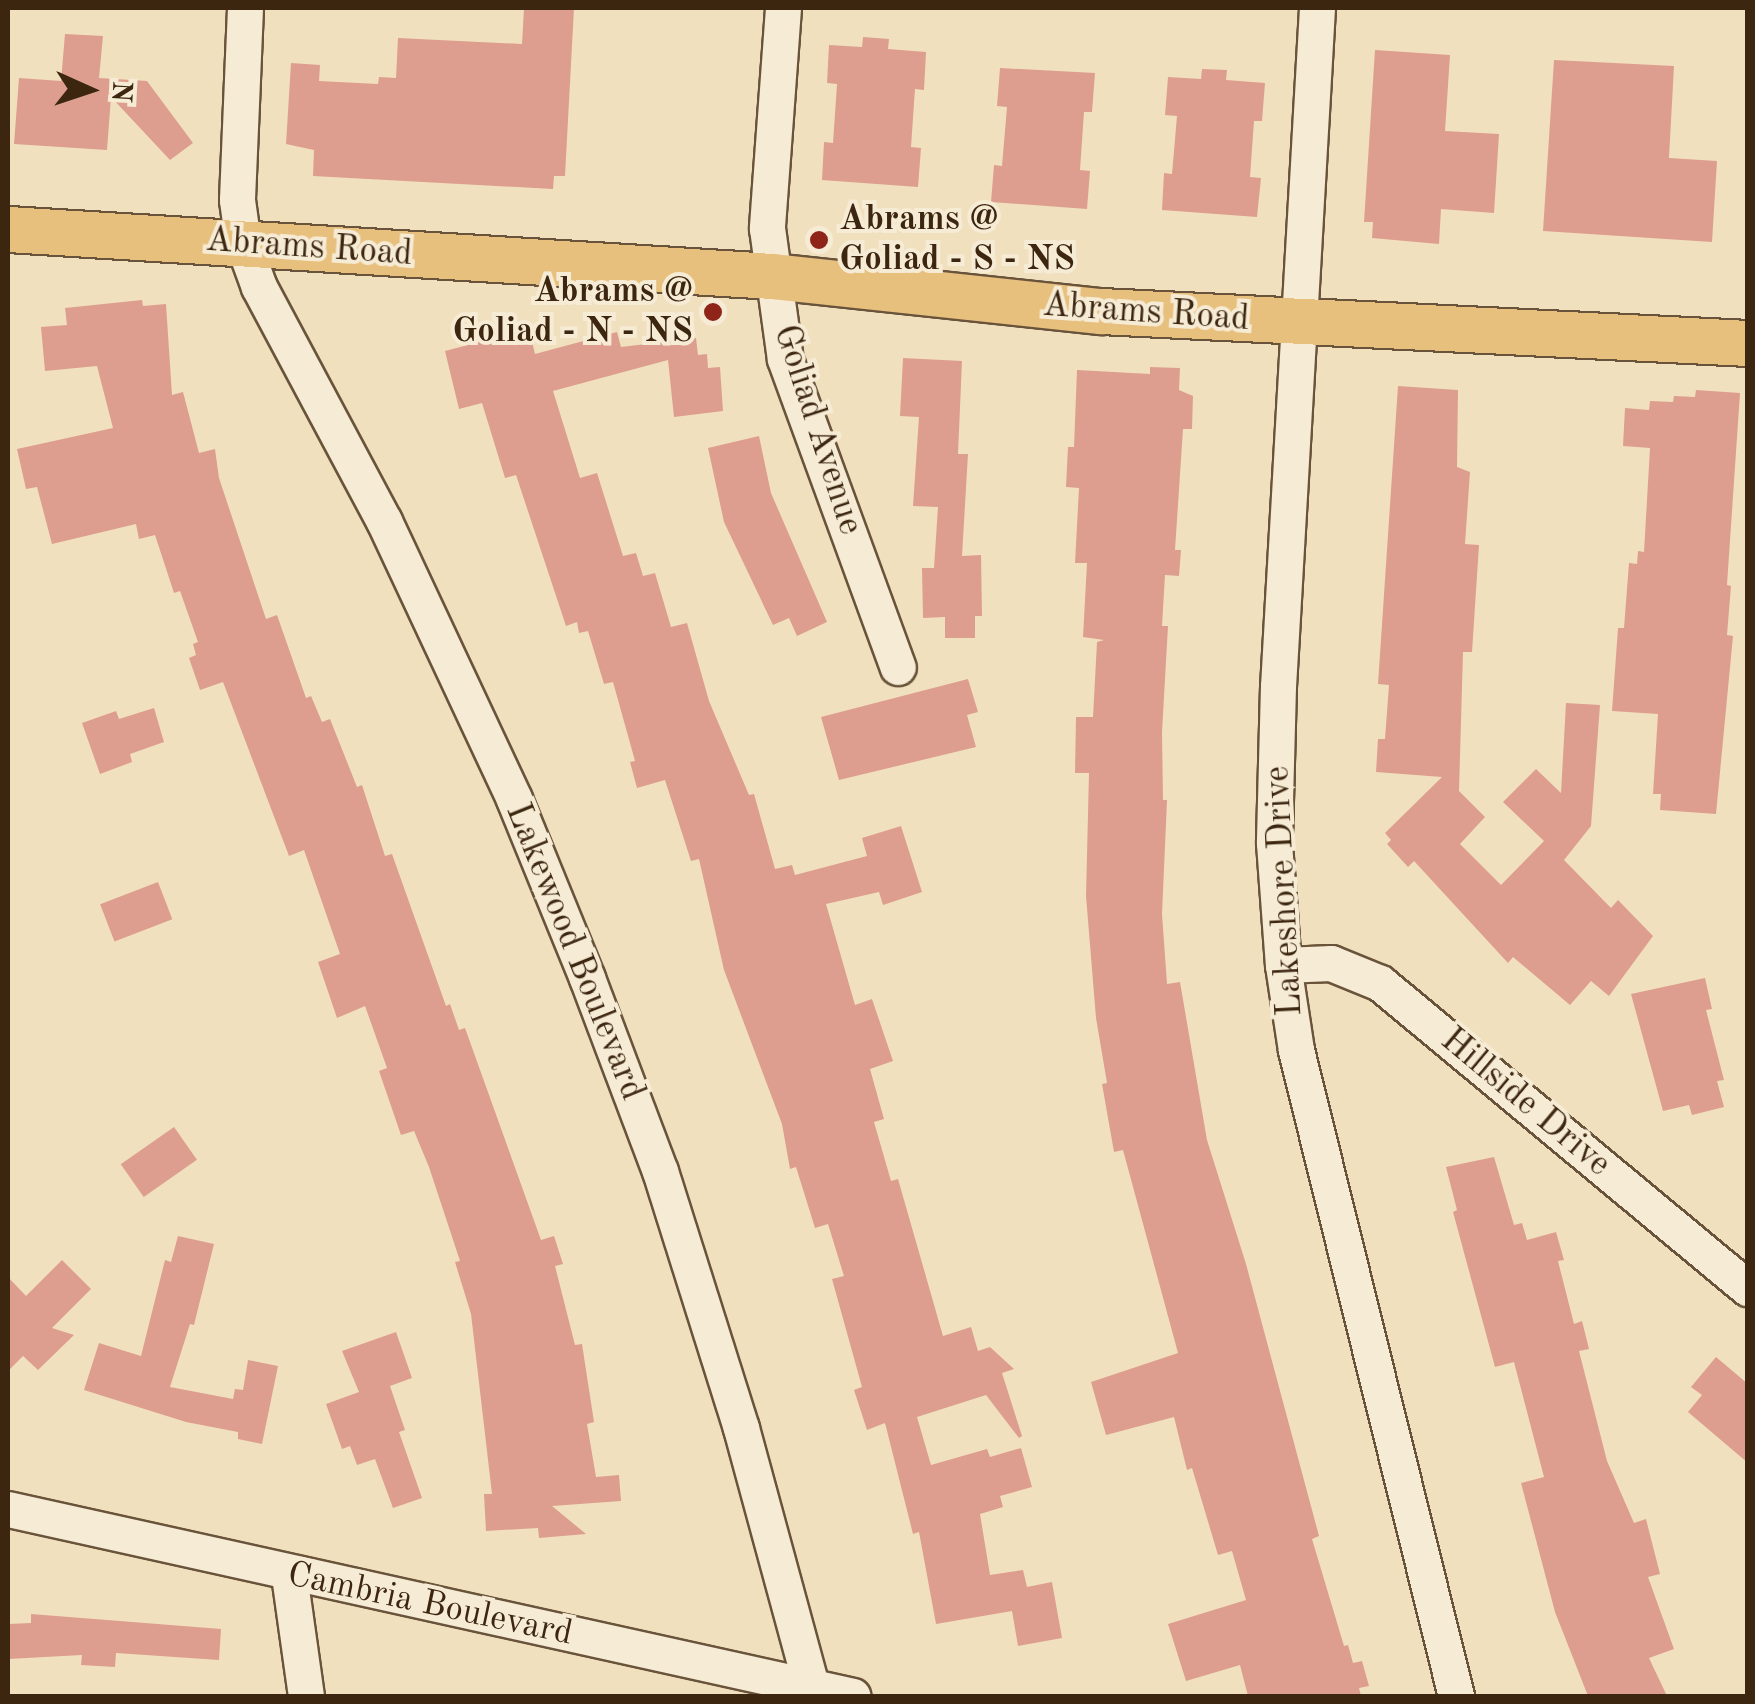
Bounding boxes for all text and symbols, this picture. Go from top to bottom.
north arrow [40,40,140,140]
text: N [105,80,134,103]
place label: Abrams @ Goliad - S - NS [839,199,1075,281]
street label: Abrams Road [204,220,414,276]
marker: Abrams @ Goliad - S - NS [808,229,830,251]
place label: Abrams @ Goliad - N - NS [452,271,693,353]
street label: Abrams Road [1041,285,1251,341]
marker: Abrams @ Goliad - N - NS [702,301,724,323]
street label: Goliad Avenue [763,320,871,540]
street label: Lakeshore Drive [1257,765,1313,1017]
street label: Lakewood Boulevard [495,797,653,1107]
street label: Hillside Drive [1432,1020,1618,1186]
street label: Cambria Boulevard [284,1554,576,1656]

